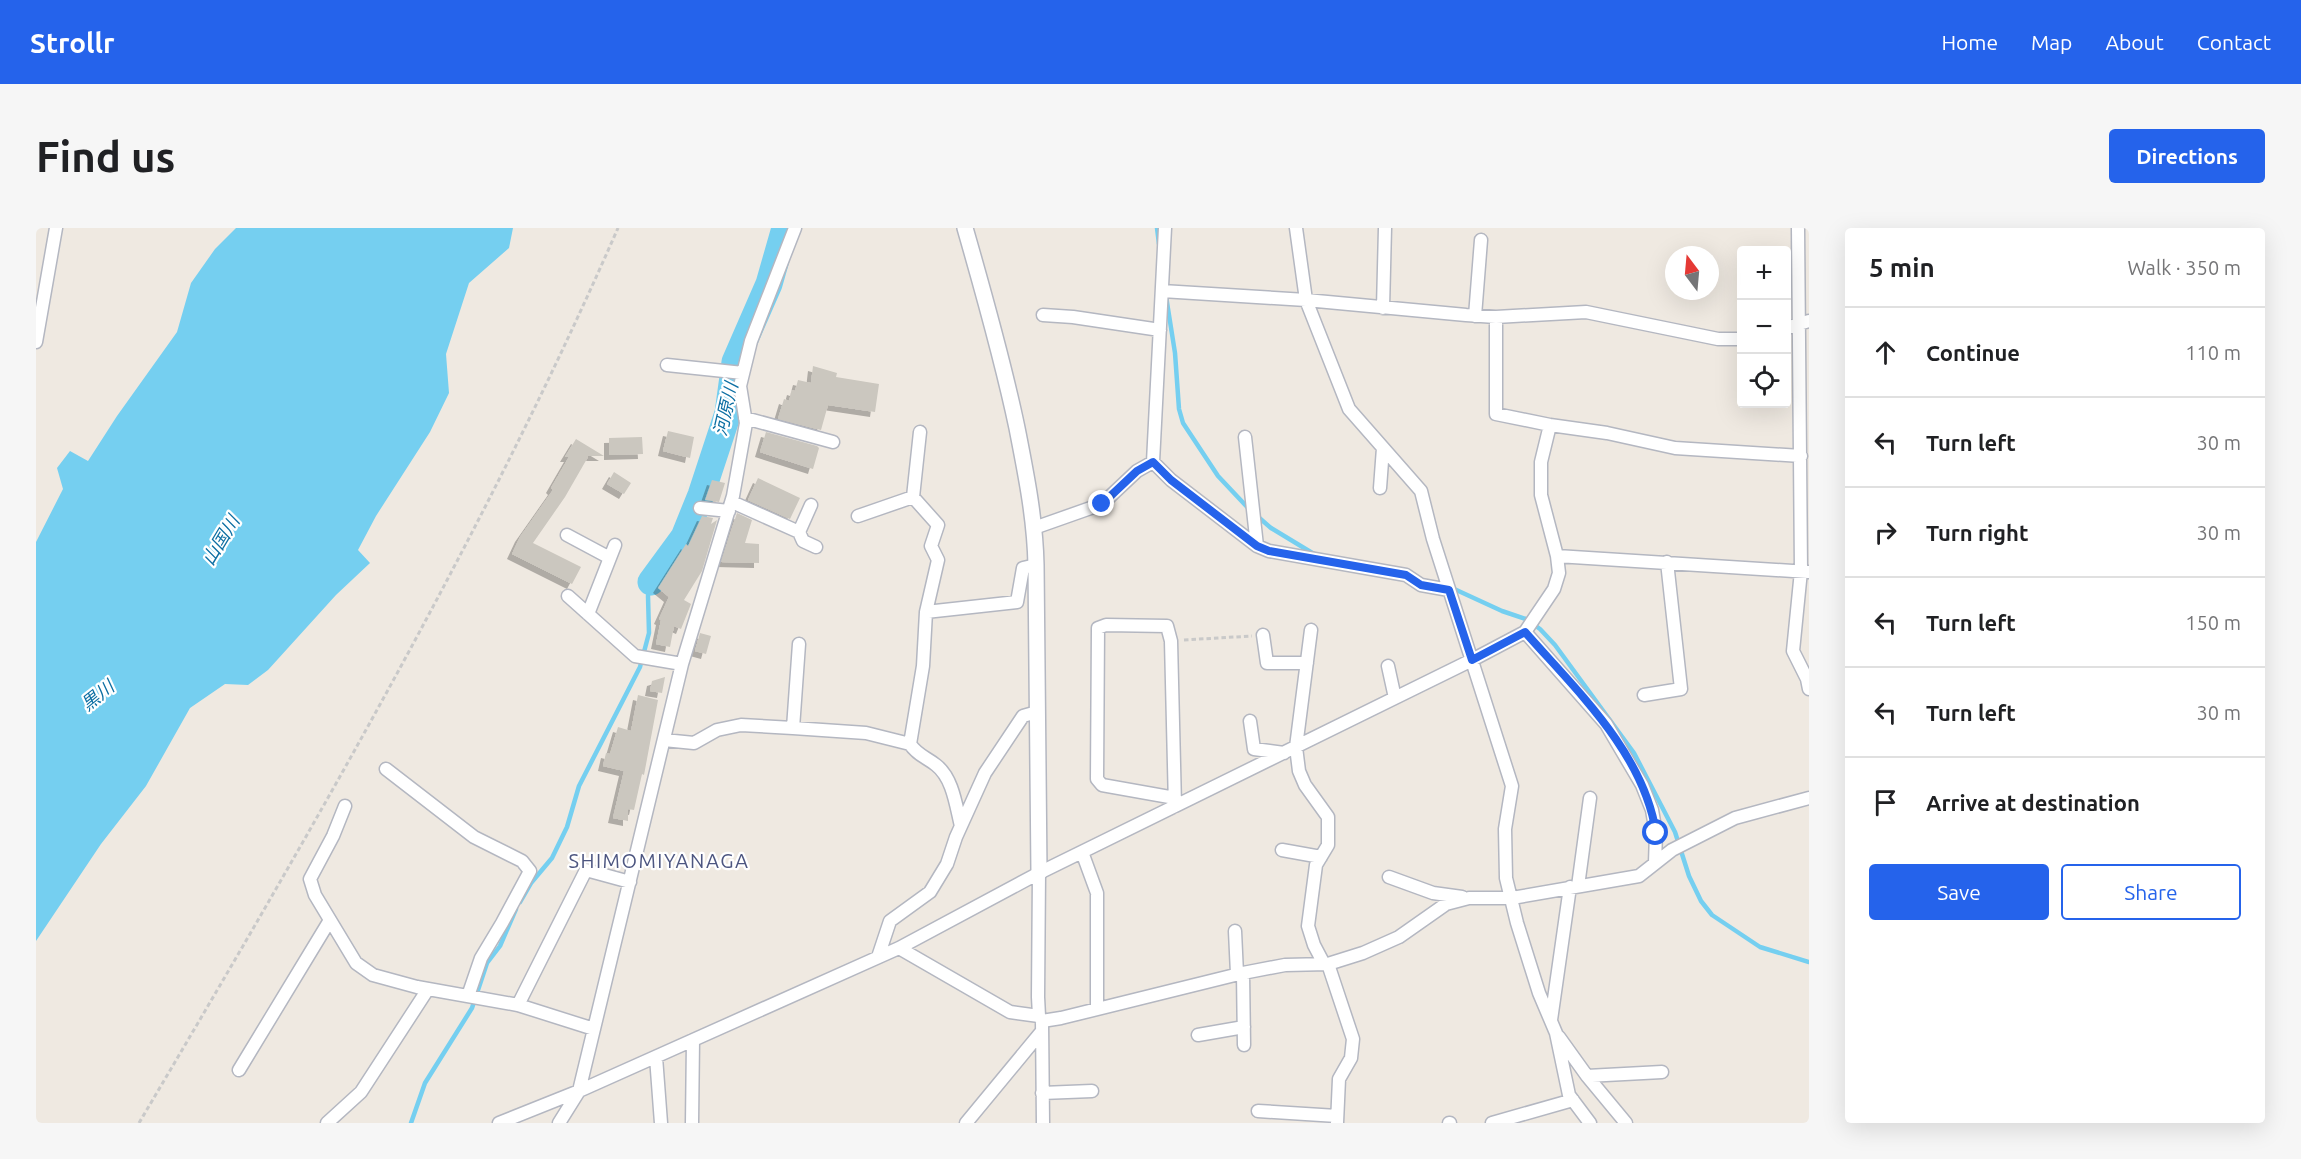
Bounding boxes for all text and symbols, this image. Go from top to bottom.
text: Strollr [30,27,115,58]
text: Home [1941,30,1998,54]
text: Map [2031,30,2072,54]
text: About [2105,30,2164,54]
text: Contact [2197,30,2271,54]
button: Directions [2109,129,2265,183]
text: Find us [36,133,175,180]
north arrow [1665,246,1719,300]
map controls [1737,246,1791,408]
button: + [1737,246,1791,300]
text: 5 min [1869,253,1935,282]
text: Walk · 350 m [2128,256,2241,279]
button: − [1737,300,1791,354]
icon: ahead [1869,336,1902,369]
text: Continue [1926,340,2020,365]
text: 110 m [2185,341,2241,364]
button: locate [1737,354,1791,408]
water label: 河原川 [709,378,741,438]
icon: left [1869,426,1902,459]
text: Turn left [1926,430,2016,455]
text: 30 m [2197,431,2241,454]
route end [1088,490,1114,516]
water label: 山国川 [198,510,244,568]
icon: right [1869,516,1902,549]
text: Turn right [1926,520,2028,545]
text: 30 m [2197,521,2241,544]
icon: left [1869,606,1902,639]
text: Turn left [1926,610,2016,635]
text: 150 m [2185,611,2241,634]
water label: 黒川 [77,675,119,714]
icon: left [1869,696,1902,729]
text: Turn left [1926,700,2016,725]
text: 30 m [2197,701,2241,724]
icon: arrive [1869,786,1902,819]
text: Arrive at destination [1926,790,2140,815]
route start [1642,819,1668,845]
district label: SHIMOMIYANAGA [569,849,749,872]
button: Save [1869,864,2049,920]
button: Share [2061,864,2241,920]

